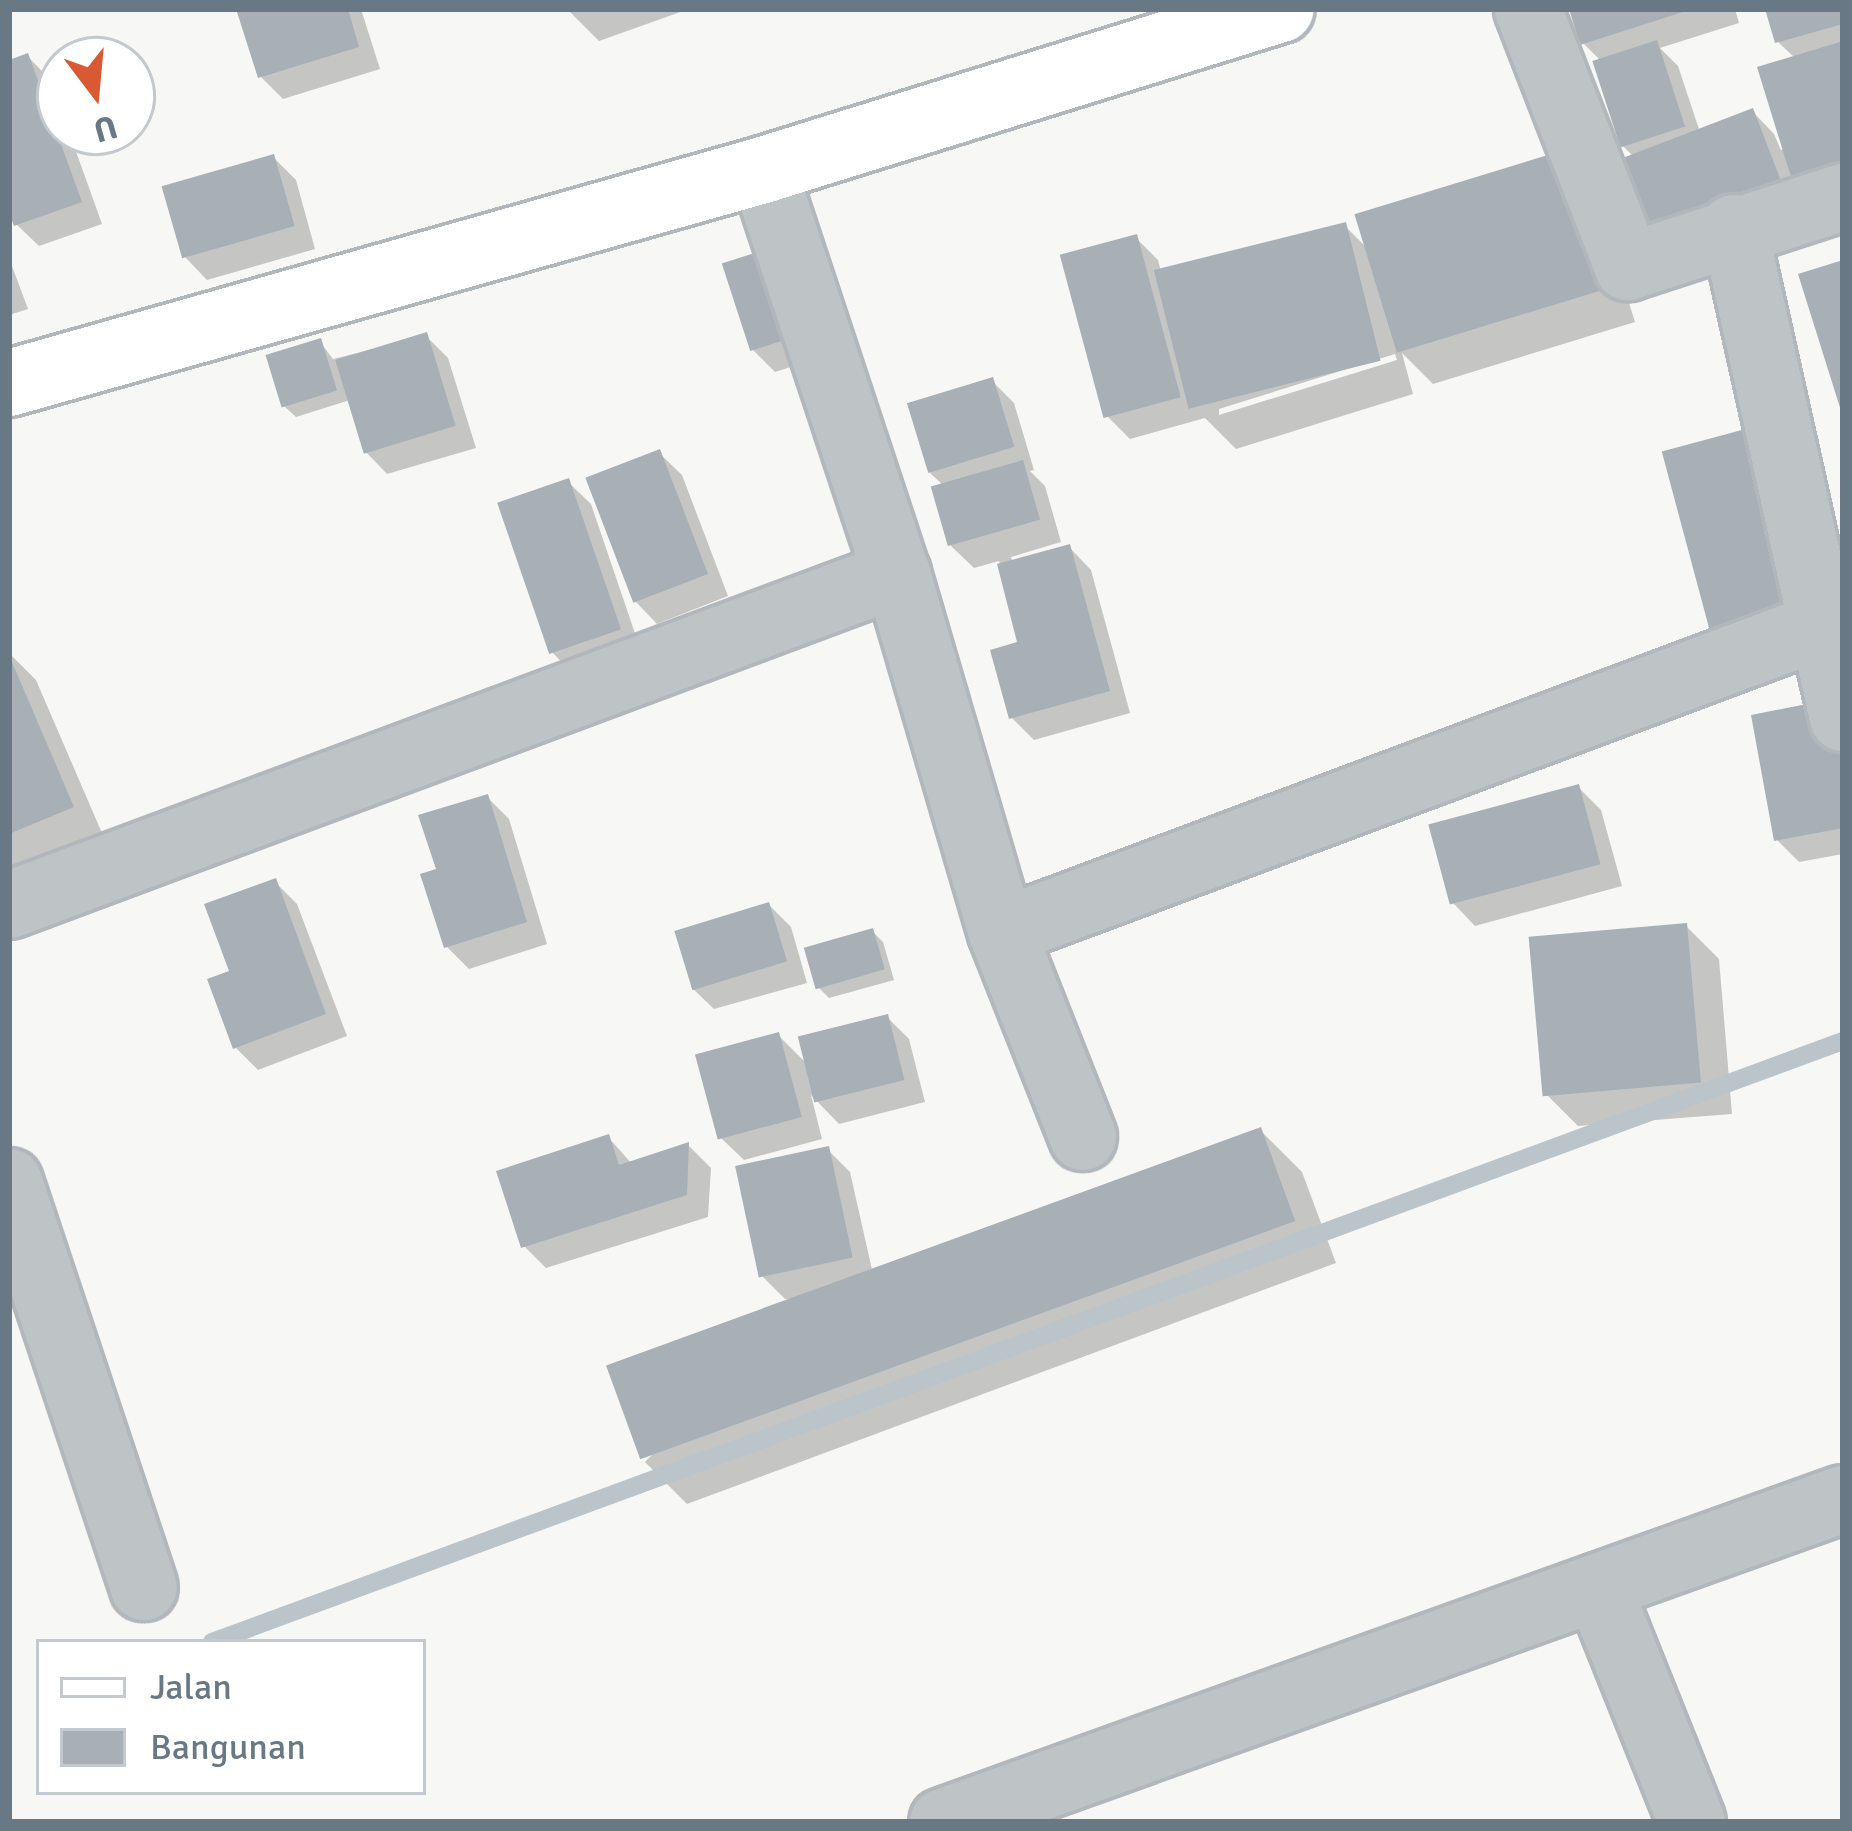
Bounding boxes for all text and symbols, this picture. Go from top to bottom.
north arrow [36,36,156,156]
text: U [89,105,122,151]
legend [36,1639,426,1795]
text: Jalan [150,1665,232,1710]
text: Bangunan [150,1725,306,1770]

